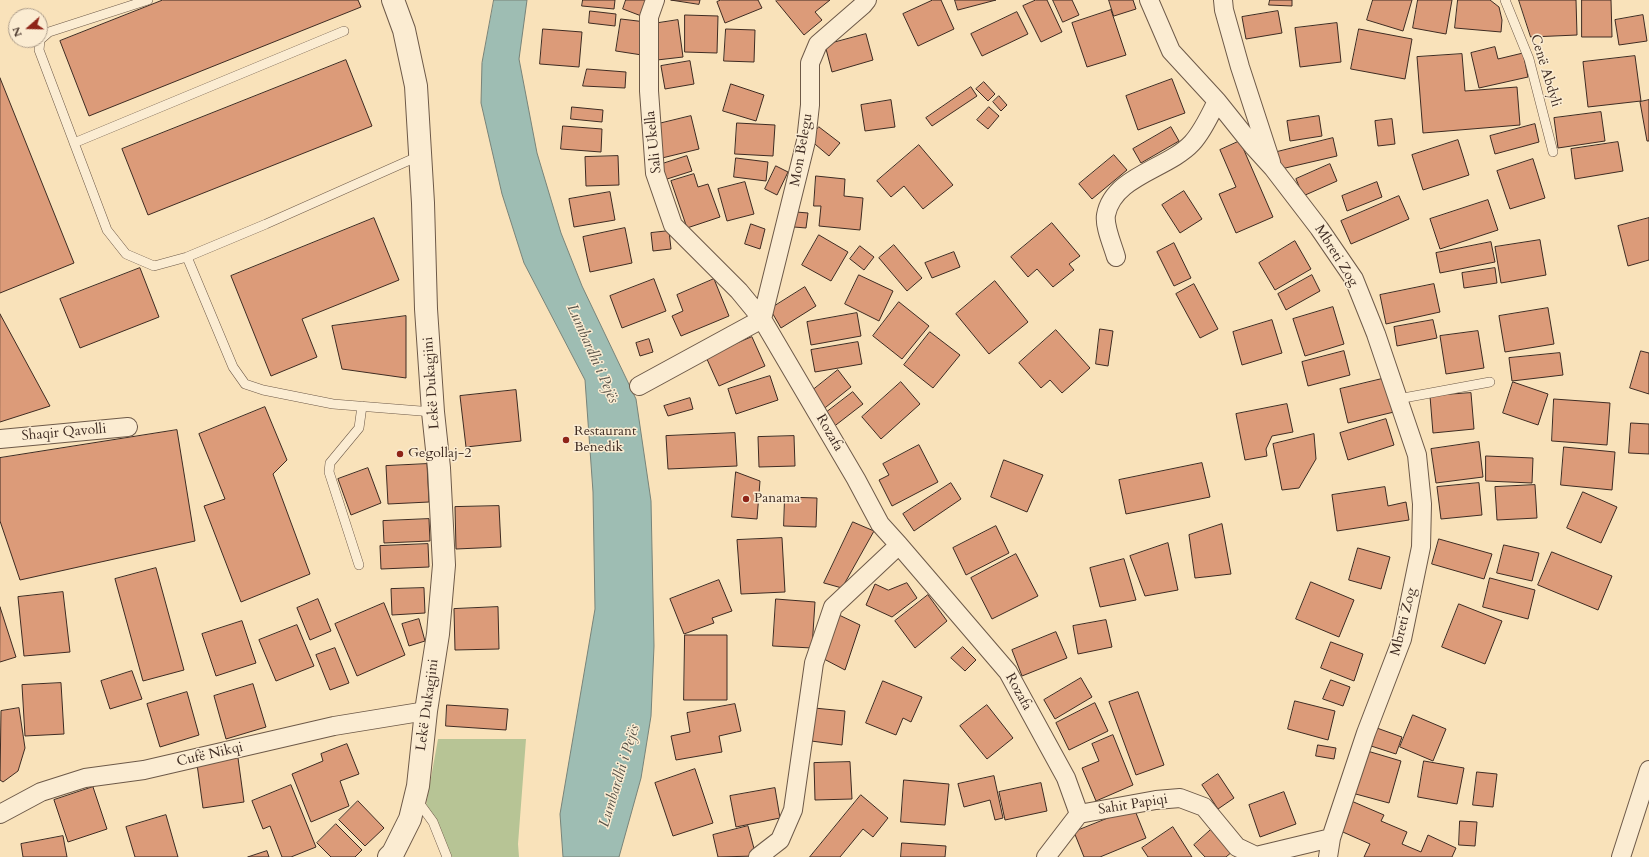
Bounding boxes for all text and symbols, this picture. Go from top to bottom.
north arrow [8,8,48,48]
text: N [9,25,26,39]
street label: Cenë Abdyli [1526,33,1564,109]
street label: Sali Ukella [642,110,666,174]
street label: Mon Belegu [787,112,817,188]
street label: Mbreti Zog [1310,222,1362,290]
water label: Lumbardhi i Pejës [562,302,622,406]
street label: Lekë Dukagjini [420,336,444,430]
street label: Rozafa [812,412,846,454]
street label: Shaqir Qavolli [21,421,107,445]
place label: Restaurant Benedik [574,424,636,456]
marker: Restaurant Benedik [561,435,571,445]
place label: Gegollaj-2 [408,446,471,462]
marker: Gegollaj-2 [395,449,405,459]
place label: Panama [754,491,800,507]
marker: Panama [741,494,751,504]
street label: Mbreti Zog [1387,586,1421,658]
street label: Lekë Dukagjini [413,658,443,752]
street label: Rozafa [1001,670,1035,714]
water label: Lumbardhi i Pejës [596,722,644,830]
street label: Cufë Nikqi [175,739,245,771]
street label: Sahit Papiqi [1097,791,1169,819]

